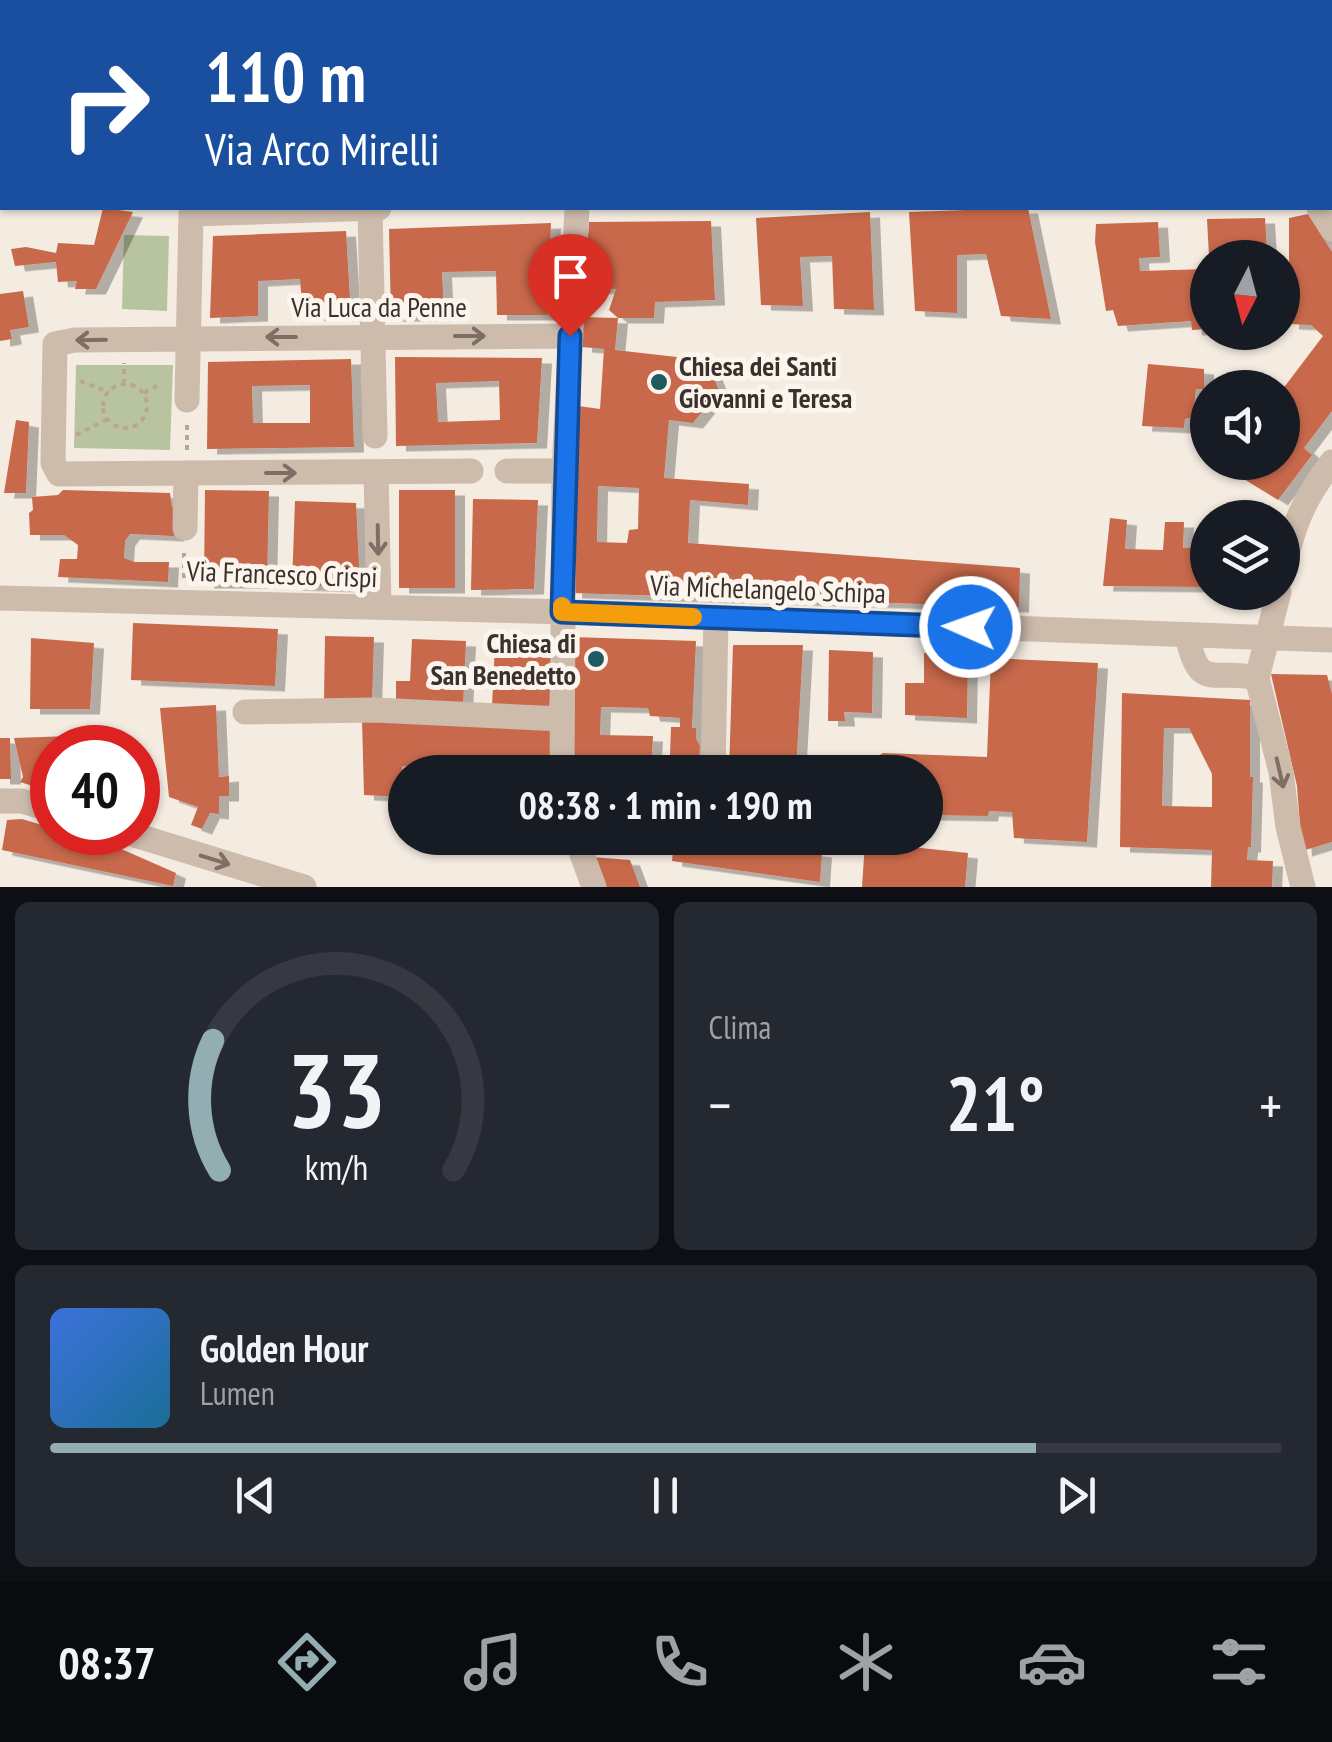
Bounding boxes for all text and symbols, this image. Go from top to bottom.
text: 110 m [205,31,366,121]
icon: right [40,40,170,170]
text: Via Arco Mirelli [205,119,440,177]
pin [528,234,613,337]
north arrow [1190,240,1300,350]
map controls [1190,240,1300,610]
icon: arrive [543,249,598,304]
street label: Via Luca da Penne [290,288,467,325]
one-way arrow [454,326,486,346]
one-way arrow [265,328,297,347]
one-way arrow [76,330,108,349]
place label: Chiesa dei Santi Giovanni e Teresa [679,347,852,416]
button: sound [1190,370,1300,480]
marker: Chiesa dei Santi Giovanni e Teresa [648,371,670,393]
one-way arrow [264,464,296,482]
button: layers [1190,500,1300,610]
one-way arrow [368,523,387,555]
street label: Via Francesco Crispi [185,552,378,595]
street label: Via Michelangelo Schipa [648,566,887,611]
position arrow [918,575,1022,679]
place label: Chiesa di San Benedetto [431,624,576,693]
marker: Chiesa di San Benedetto [585,648,607,670]
speed limit sign: 40 [30,725,160,855]
one-way arrow [1272,756,1290,788]
text: 08:38 · 1 min · 190 m [519,780,812,829]
one-way arrow [198,852,230,870]
text: Clima [709,1006,771,1048]
text: 33 [287,1022,386,1157]
text: 21° [946,1055,1045,1152]
text: − [709,1069,731,1140]
text: + [1259,1069,1282,1140]
text: km/h [305,1144,368,1190]
text: Golden Hour [200,1323,369,1372]
text: Lumen [200,1372,275,1414]
icon: previous [228,1468,283,1523]
icon: pause [638,1468,693,1523]
icon: next [1049,1468,1104,1523]
icon: directions [272,1627,342,1697]
icon: music [458,1627,528,1697]
icon: phone [645,1627,715,1697]
icon: climate [831,1627,901,1697]
icon: car [1017,1627,1087,1697]
icon: filters [1204,1627,1274,1697]
text: 08:37 [58,1633,156,1691]

